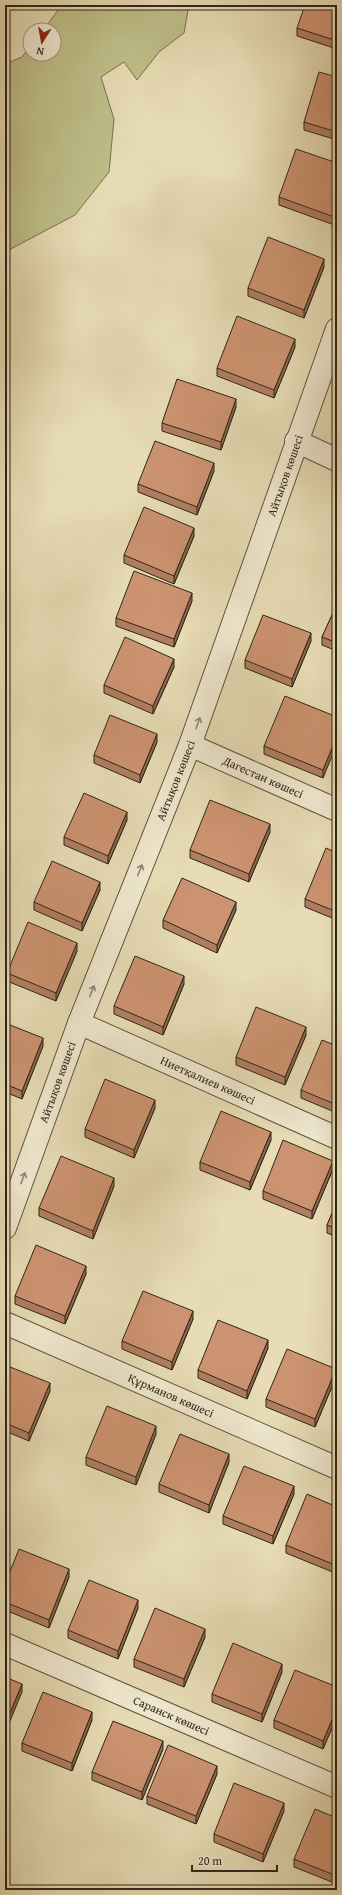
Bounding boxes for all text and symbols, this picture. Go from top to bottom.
north arrow [22,22,62,62]
text: N [34,43,45,60]
street label: Айтықов көшесі [262,432,307,519]
one-way arrow [194,717,202,729]
street label: Айтықов көшесі [152,737,199,823]
street label: Дагестан көшесі [219,751,307,802]
one-way arrow [137,864,144,876]
one-way arrow [88,985,96,997]
street label: Айтықов көшесі [35,1038,80,1125]
street label: Ниетқалиев көшесі [158,1051,259,1109]
one-way arrow [20,1172,27,1185]
street label: Құрманов көшесі [125,1369,217,1421]
street label: Саранск көшесі [131,1691,213,1739]
scale bar [192,1847,277,1873]
text: 20 m [198,1852,222,1869]

